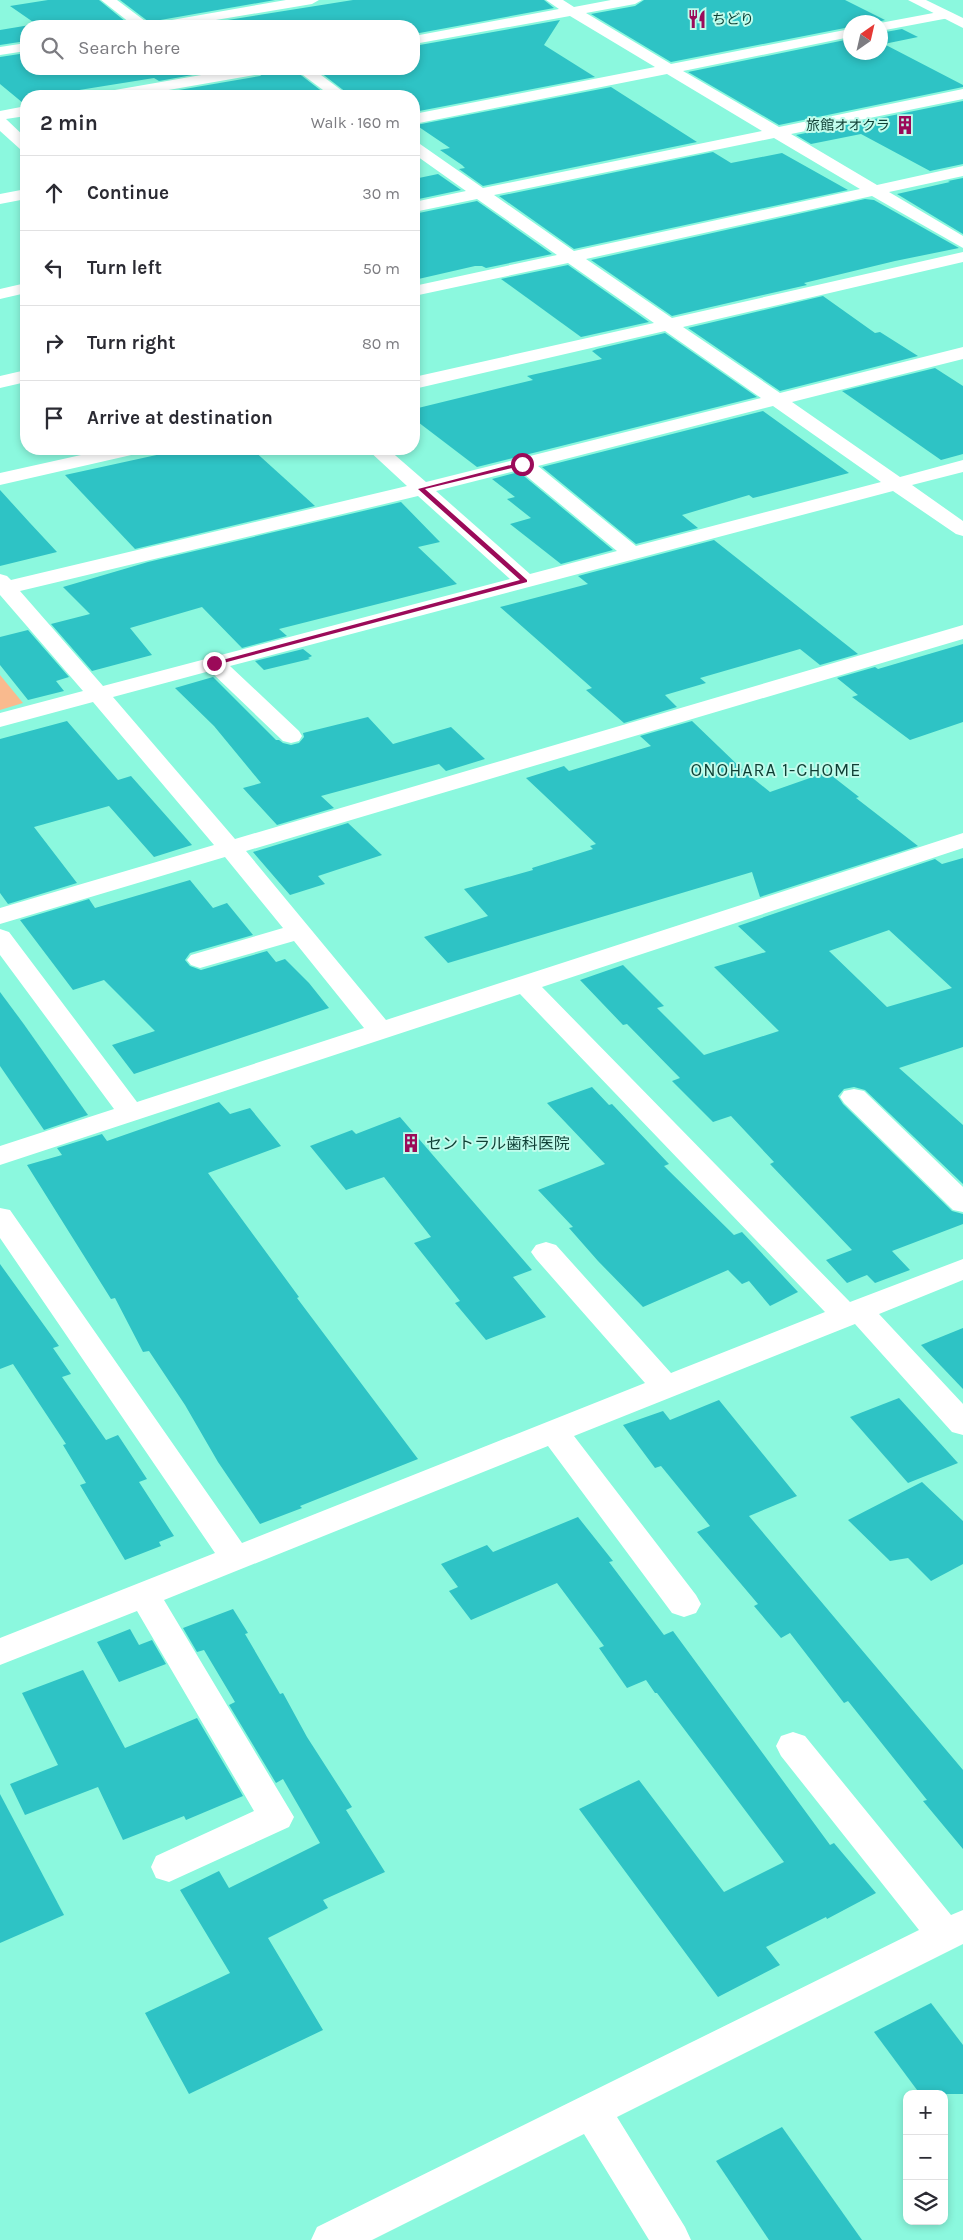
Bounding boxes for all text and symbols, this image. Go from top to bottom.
restaurant icon: ちどり [686,8,708,30]
place label: ちどり [712,11,754,28]
north arrow [843,15,888,60]
search box [20,20,420,75]
icon: search [38,34,66,62]
text: Search here [78,37,180,59]
text: 2 min [40,111,98,135]
text: Walk · 160 m [311,113,400,132]
building icon: 旅館オオクラ [894,114,916,136]
place label: 旅館オオクラ [806,117,890,134]
icon: ahead [40,179,68,207]
text: Continue [87,182,169,204]
text: 30 m [362,184,400,203]
icon: left [40,254,68,282]
text: Turn left [87,257,162,279]
text: 50 m [363,259,400,278]
icon: right [40,329,68,357]
text: Turn right [87,332,176,354]
text: 80 m [362,334,400,353]
icon: arrive [40,404,68,432]
text: Arrive at destination [87,407,273,429]
route start [511,453,534,476]
route end [203,652,226,675]
district label: ONOHARA 1-CHOME [691,759,861,781]
building icon: セントラル歯科医院 [400,1132,422,1154]
place label: セントラル歯科医院 [426,1134,570,1153]
map controls [903,2090,948,2225]
button: + [903,2090,948,2135]
button: − [903,2135,948,2180]
button: layers [903,2180,948,2225]

